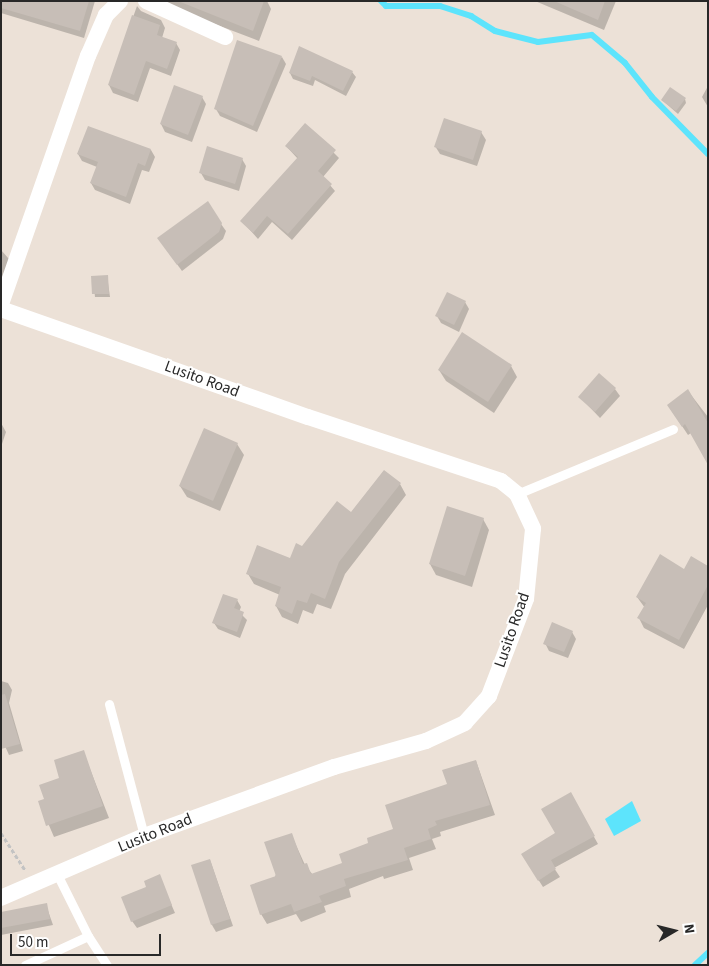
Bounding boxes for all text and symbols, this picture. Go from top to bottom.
street label: Lusito Road [162,357,242,401]
street label: Lusito Road [490,590,534,670]
street label: Lusito Road [115,809,195,857]
north arrow [649,906,699,956]
text: N [678,923,699,935]
scale bar [12,924,164,956]
text: 50 m [18,932,48,953]

